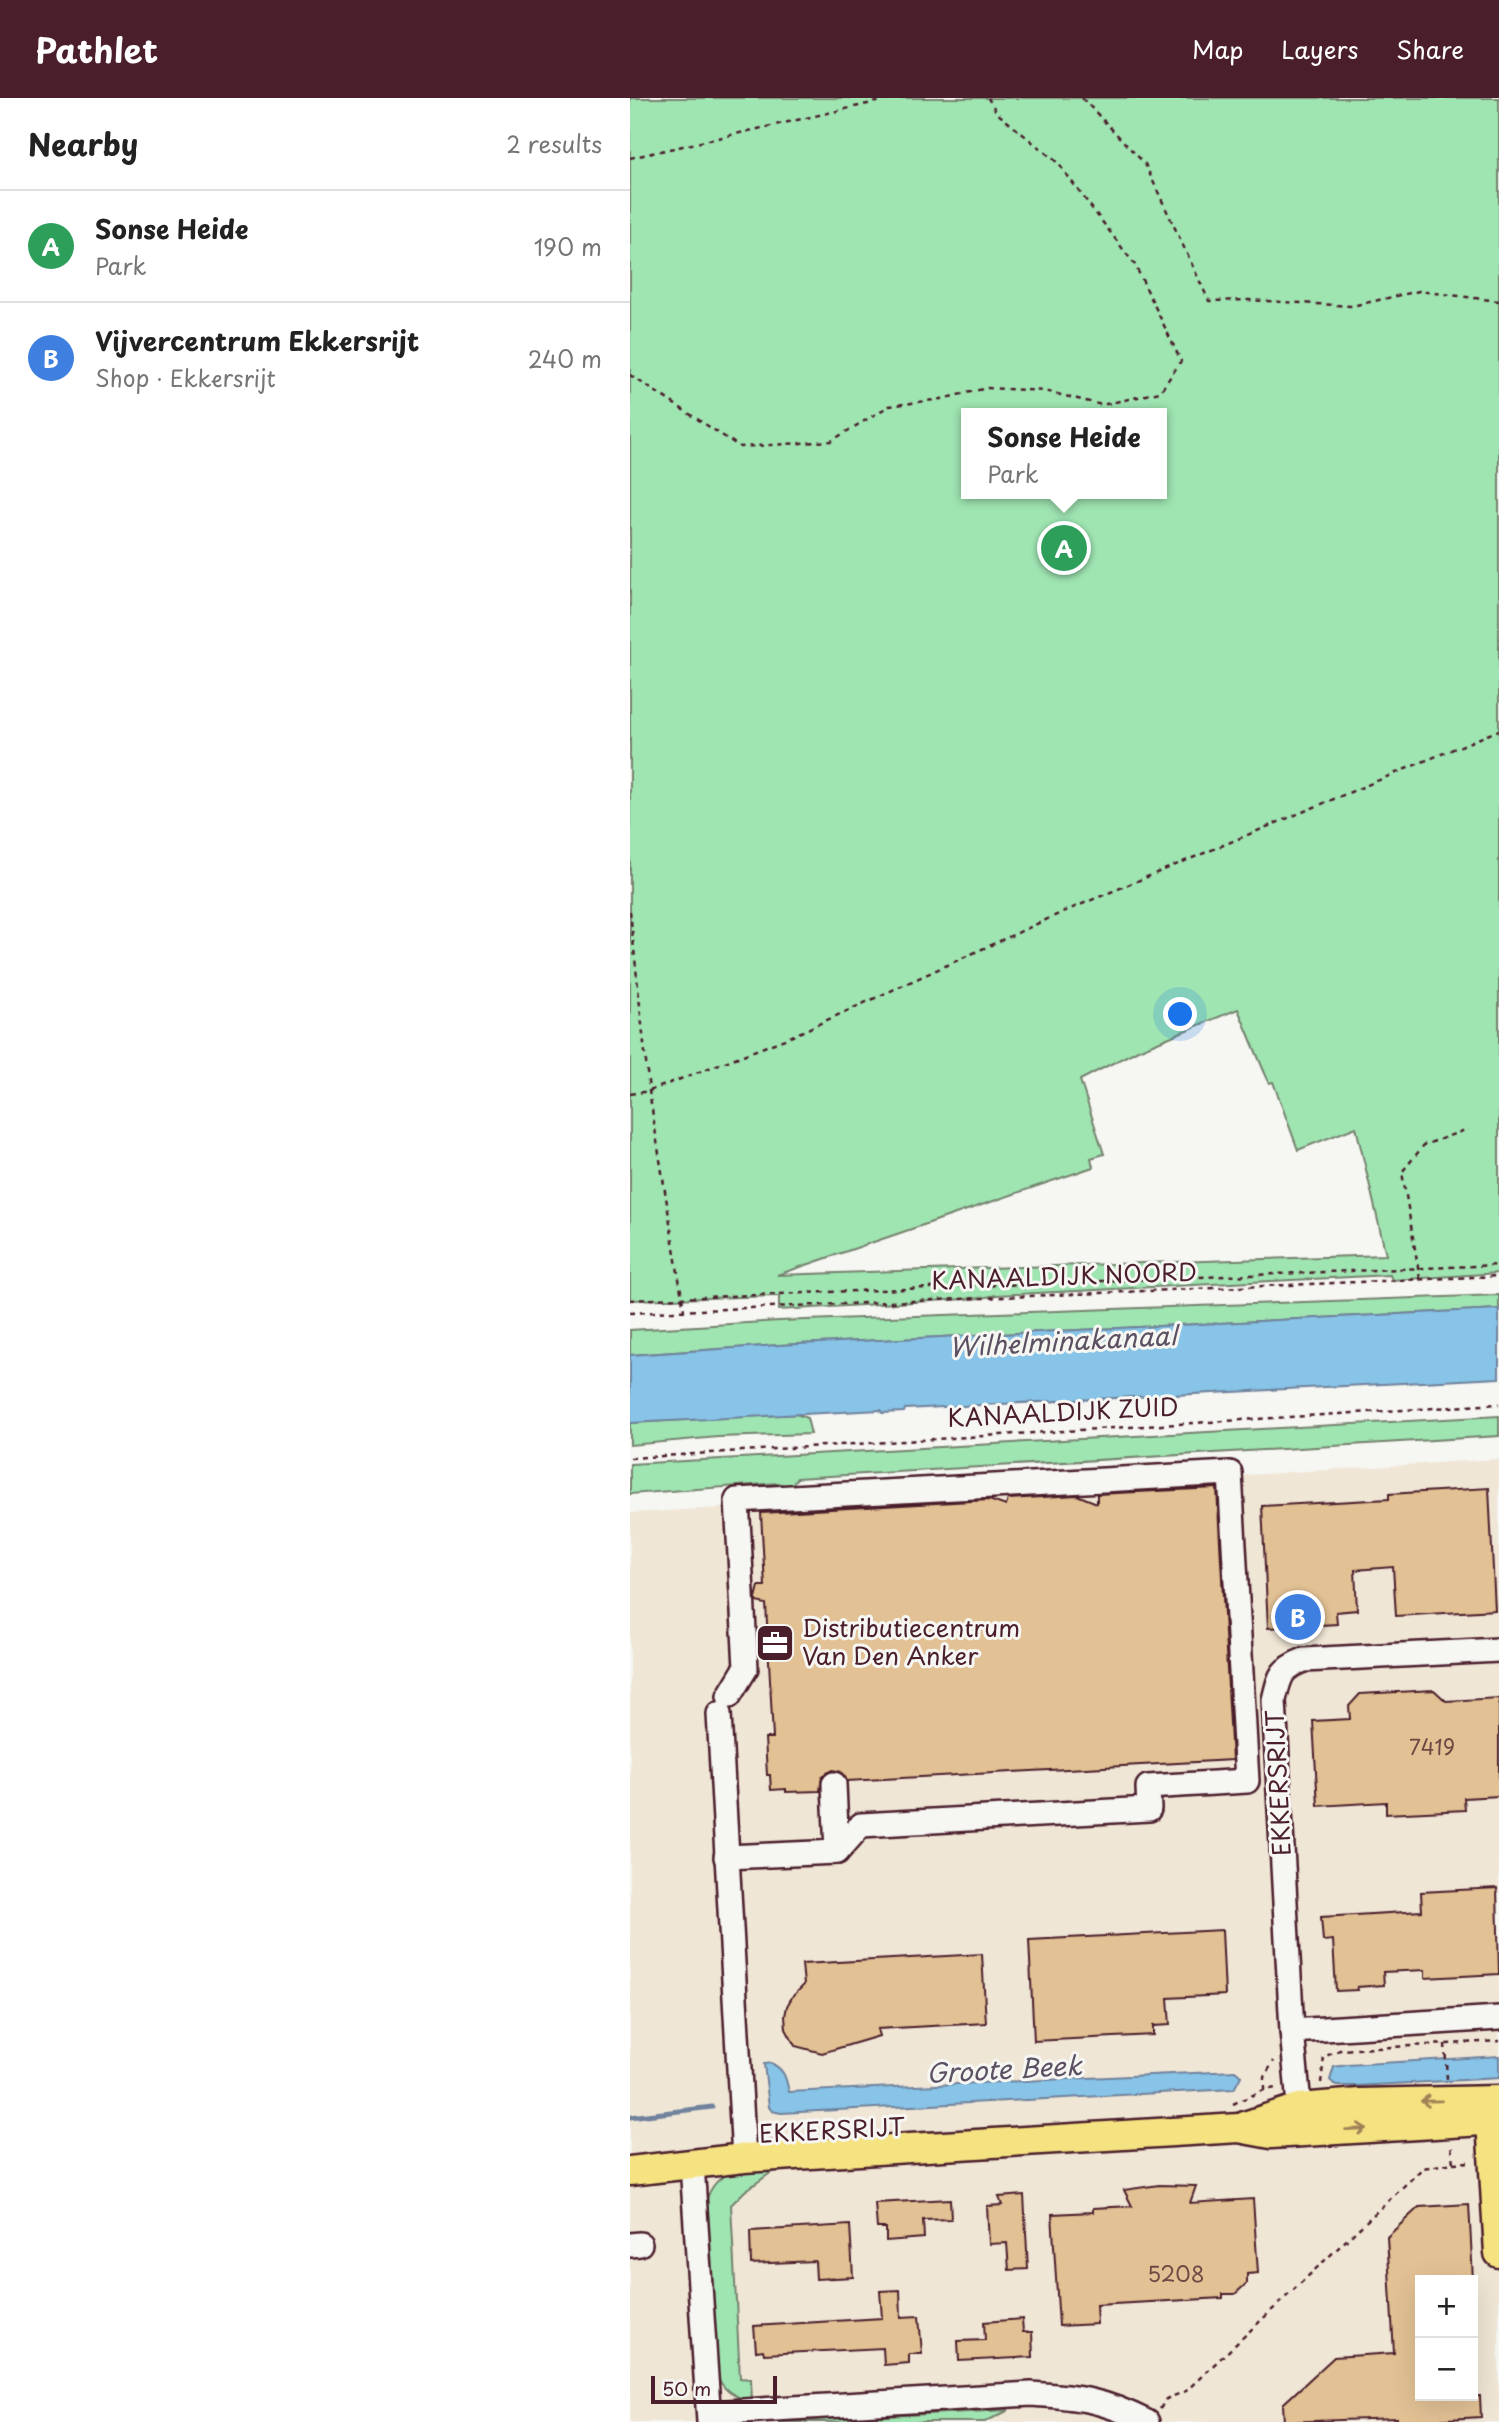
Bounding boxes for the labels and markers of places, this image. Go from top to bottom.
pin: A [1041,522,1087,574]
pin: B [1275,1591,1321,1643]
place label: Distributiecentrum Van Den Anker [802,1609,1020,1673]
office icon: Distributiecentrum Van Den Anker [754,1622,796,1664]

